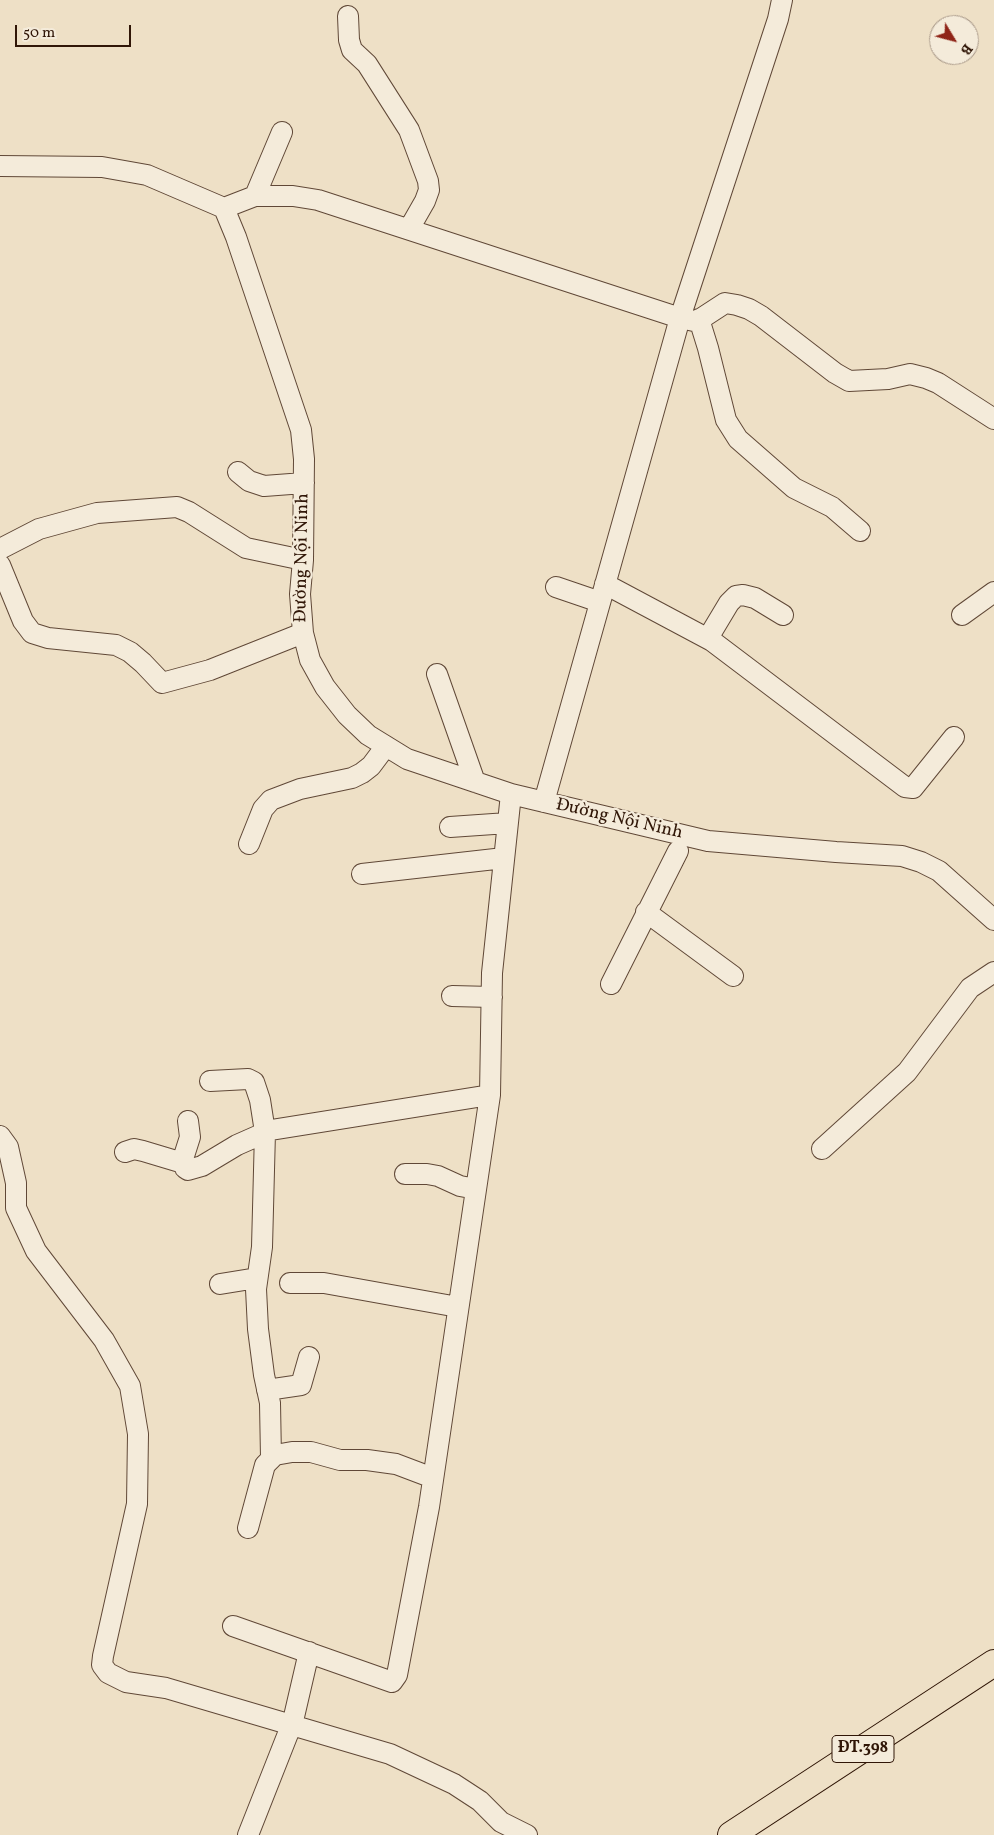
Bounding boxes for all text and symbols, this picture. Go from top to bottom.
scale bar [18,15,134,47]
north arrow [929,15,979,65]
text: 50 m [23,23,55,44]
text: B [955,39,976,58]
street label: Đường Nội Ninh [291,493,315,623]
street label: Đường Nội Ninh [553,795,685,845]
road number: ĐT.398 [832,1736,894,1762]

